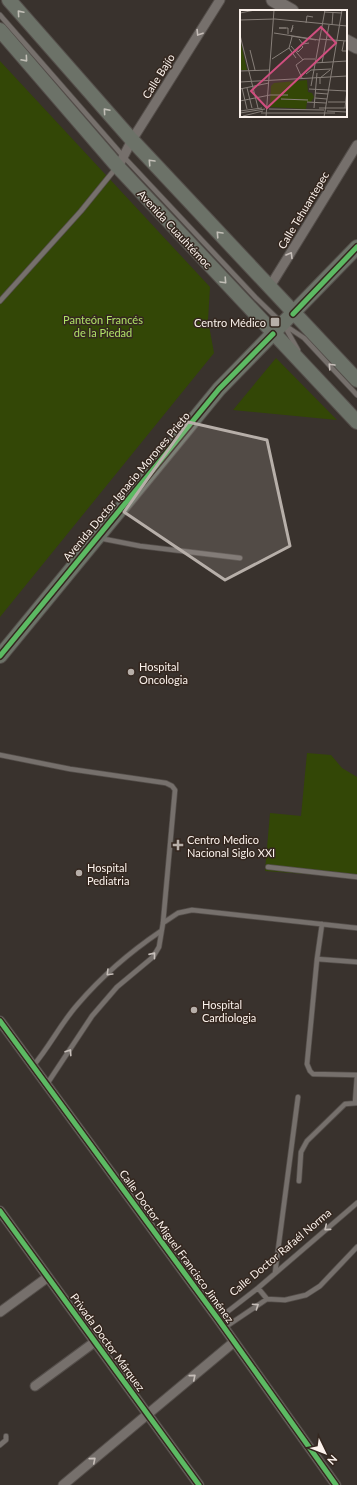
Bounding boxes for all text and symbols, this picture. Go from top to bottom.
one-way arrow [18,10,25,18]
inset map [240,10,347,117]
one-way arrow [196,29,204,36]
street label: Calle Bajío [139,51,177,101]
one-way arrow [21,55,28,62]
one-way arrow [103,108,111,116]
one-way arrow [149,159,156,167]
street label: Calle Tehuantepec [275,169,331,251]
street label: Avenida Cuauhtémoc [135,187,215,271]
one-way arrow [216,231,224,239]
one-way arrow [285,252,292,259]
one-way arrow [219,276,227,284]
park label: Panteón Francés de la Piedad [63,313,143,339]
place label: Centro Médico [194,316,266,329]
marker: Centro Médico [269,316,281,328]
one-way arrow [328,363,335,371]
street label: Avenida Doctor Ignacio Morones Prieto [60,409,192,563]
place label: Hospital Oncologia [139,660,188,686]
marker: Hospital Oncologia [126,667,136,677]
place label: Centro Medico Nacional Siglo XXI [187,833,275,859]
marker: Centro Medico Nacional Siglo XXI [172,839,184,851]
place label: Hospital Pediatria [87,861,129,887]
marker: Hospital Pediatria [74,868,84,878]
one-way arrow [149,952,156,960]
one-way arrow [106,968,113,976]
place label: Hospital Cardiologia [202,998,256,1024]
marker: Hospital Cardiologia [189,1005,199,1015]
one-way arrow [64,1049,71,1056]
street label: Calle Doctor Miguel Francisco Jiménez [117,1167,237,1325]
street label: Calle Doctor Rafaél Norma [226,1206,334,1298]
one-way arrow [325,1224,332,1231]
street label: Privada Doctor Márquez [68,1291,148,1393]
one-way arrow [252,1304,259,1311]
one-way arrow [188,1374,195,1381]
north arrow [305,1433,345,1473]
text: N [325,1453,340,1468]
one-way arrow [88,1457,95,1464]

